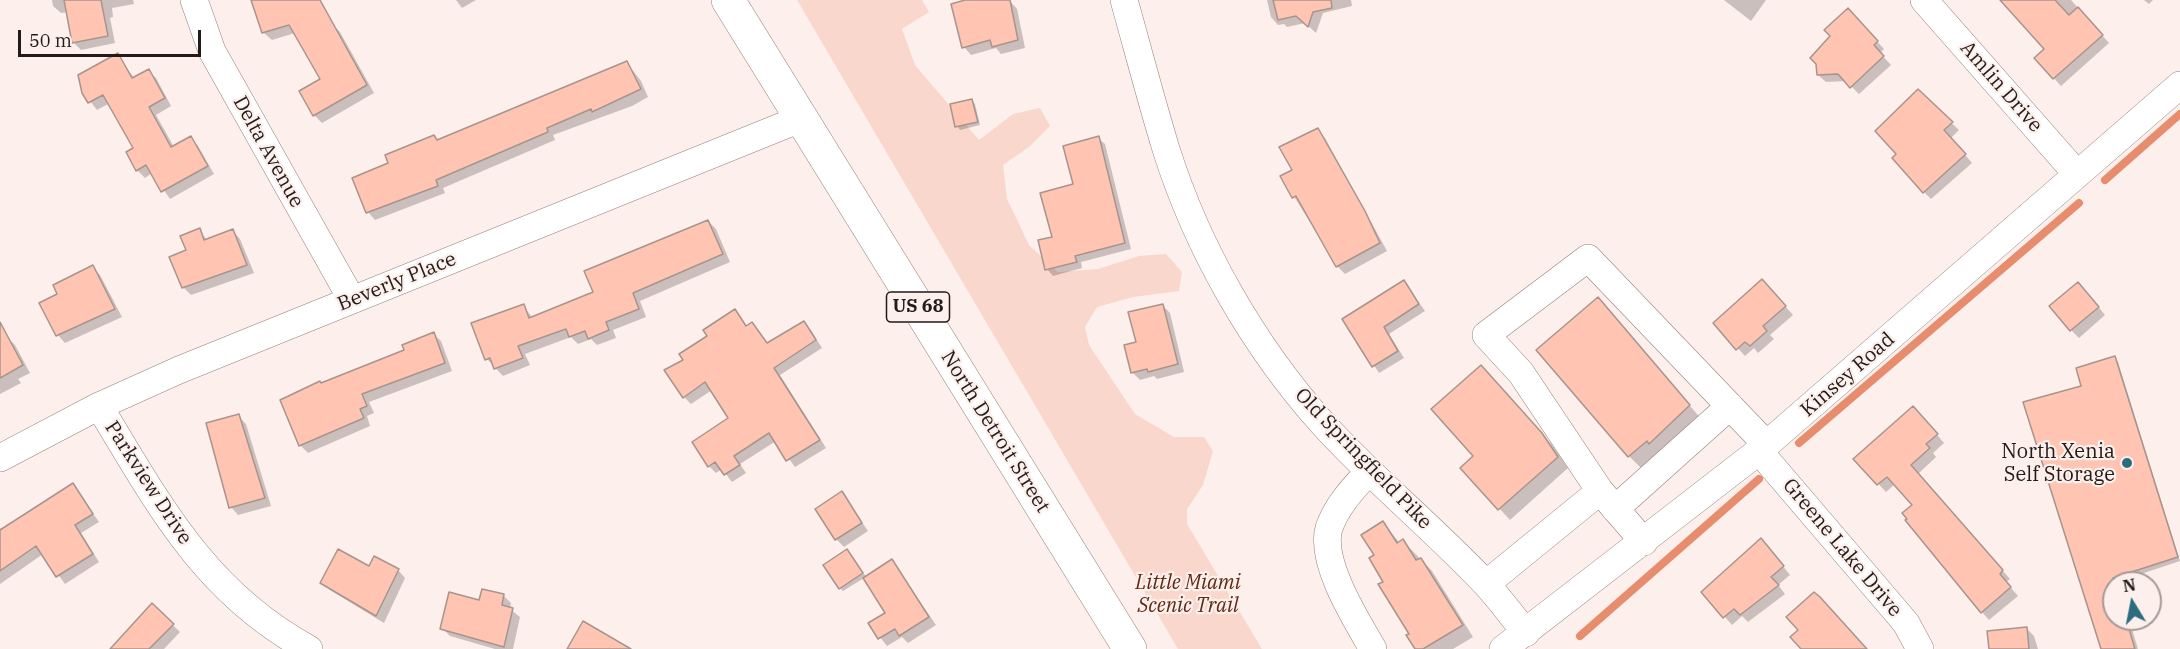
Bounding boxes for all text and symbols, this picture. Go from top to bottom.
scale bar [21,18,204,56]
text: 50 m [29,29,72,52]
street label: Amlin Drive [1955,36,2047,138]
street label: Delta Avenue [228,92,308,212]
street label: Beverly Place [334,247,460,317]
road number: US 68 [886,292,950,322]
street label: Kinsey Road [1796,328,1900,422]
street label: North Detroit Street [935,347,1055,517]
street label: Old Springfield Pike [1289,383,1437,535]
street label: Parkview Drive [99,417,197,549]
place label: North Xenia Self Storage [2001,440,2115,487]
marker: North Xenia Self Storage [2120,456,2134,470]
street label: Greene Lake Drive [1777,474,1907,622]
park label: Little Miami Scenic Trail [1135,571,1241,618]
north arrow [2102,571,2162,631]
text: N [2121,574,2137,596]

